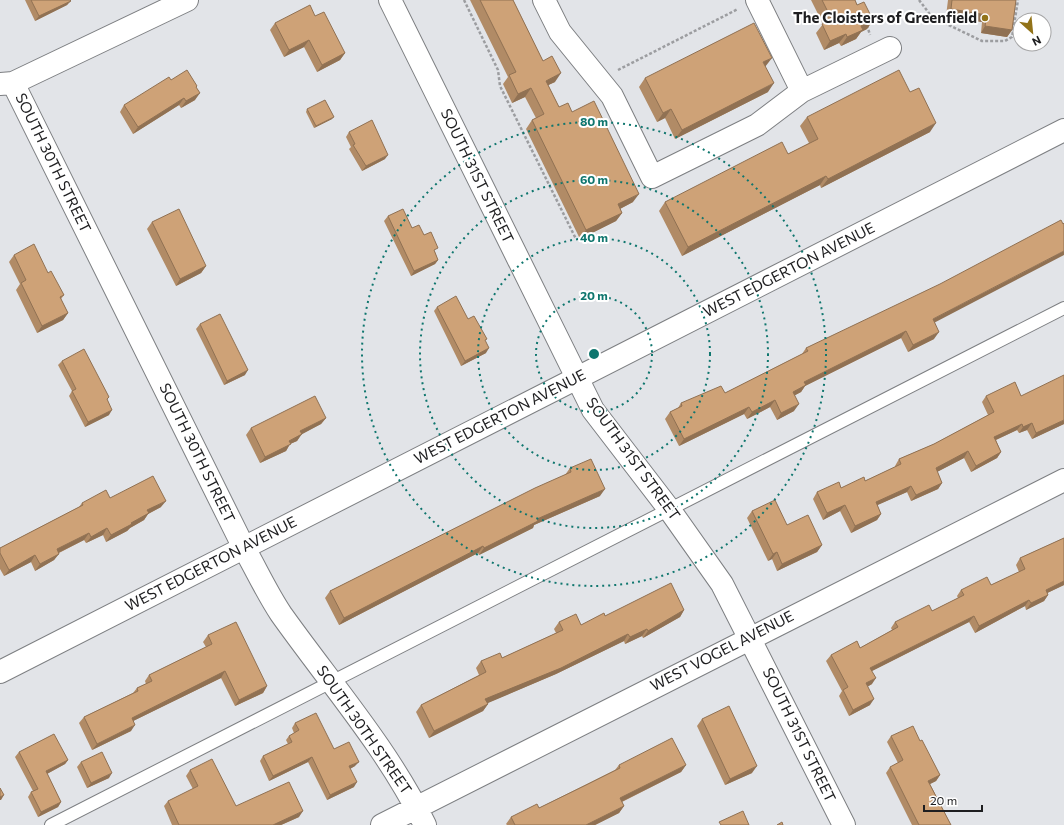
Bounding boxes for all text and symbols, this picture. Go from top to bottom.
place label: The Cloisters of Greenfield [793,8,977,26]
north arrow [1012,12,1052,52]
marker: The Cloisters of Greenfield [980,13,990,23]
text: N [1030,34,1043,49]
street label: SOUTH 30TH STREET [12,90,96,236]
street label: SOUTH 31ST STREET [437,105,518,246]
text: 80 m [580,114,608,128]
text: 60 m [580,172,608,186]
street label: WEST EDGERTON AVENUE [700,218,877,320]
text: 40 m [580,230,608,244]
text: 20 m [580,288,608,302]
centre of rings [587,347,601,361]
street label: WEST EDGERTON AVENUE [411,365,588,467]
street label: SOUTH 30TH STREET [156,380,240,526]
street label: SOUTH 31ST STREET [583,393,685,524]
street label: WEST EDGERTON AVENUE [122,512,299,614]
street label: WEST VOGEL AVENUE [647,606,796,694]
street label: SOUTH 30TH STREET [314,662,416,798]
street label: SOUTH 31ST STREET [759,664,840,805]
scale bar [924,787,982,813]
text: 20 m [930,793,957,807]

